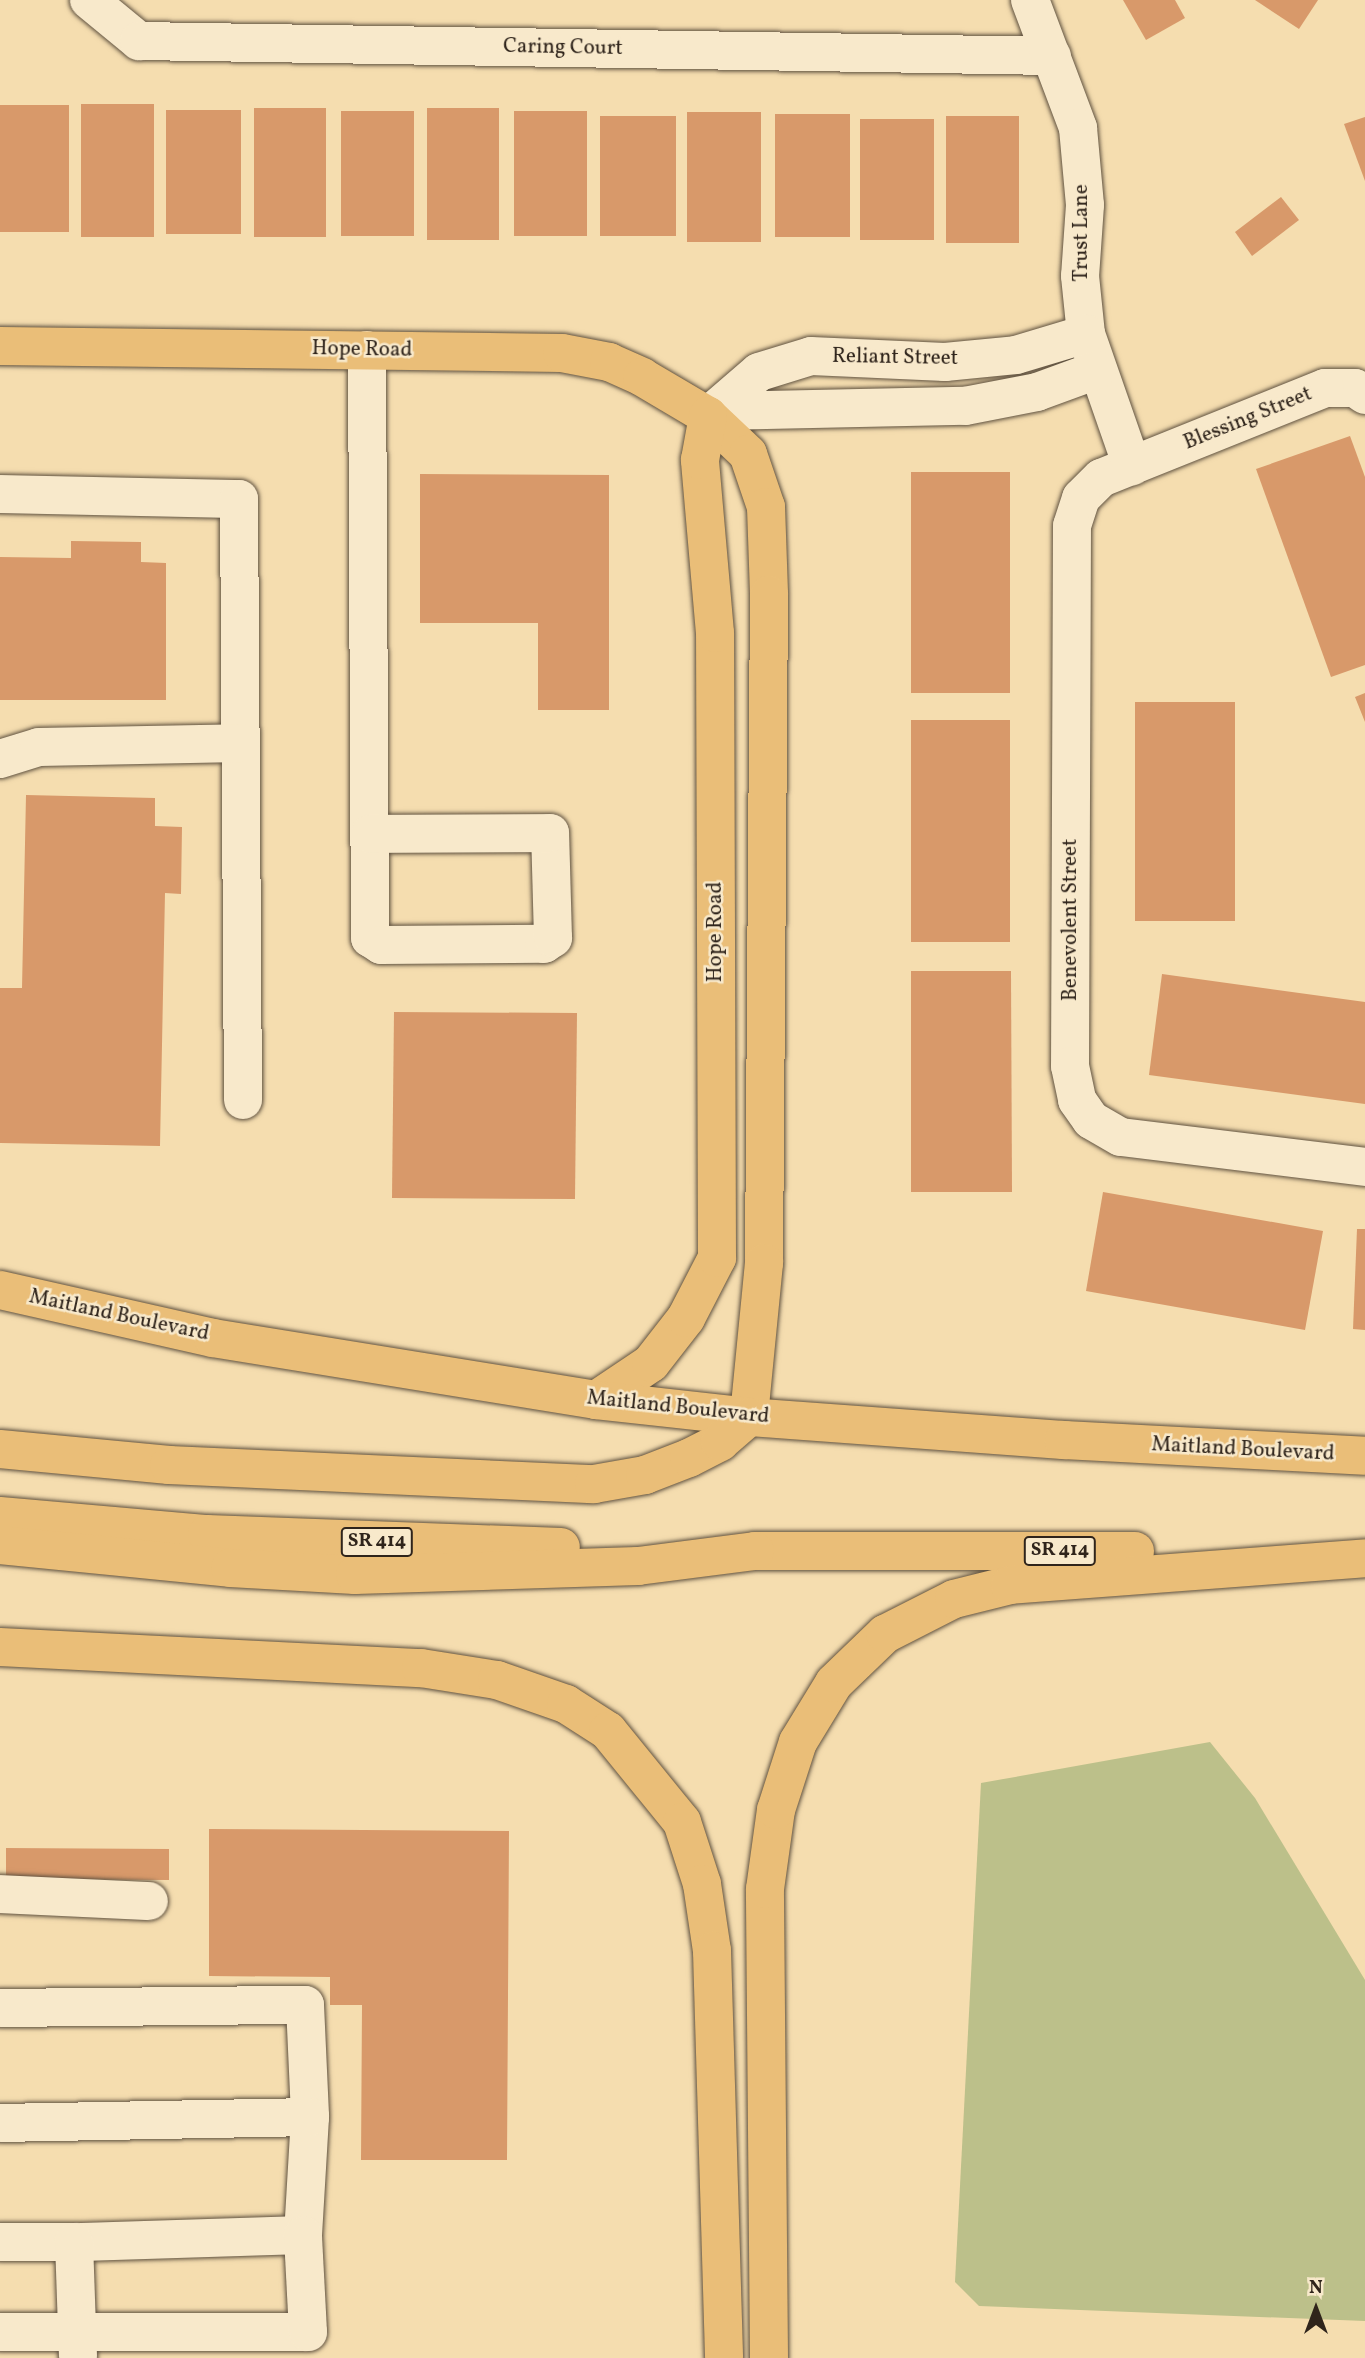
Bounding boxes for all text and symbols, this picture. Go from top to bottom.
street label: Caring Court [503,34,623,62]
street label: Trust Lane [1069,184,1095,282]
street label: Hope Road [311,337,413,363]
street label: Reliant Street [832,344,958,372]
street label: Blessing Street [1180,382,1316,456]
street label: Benevolent Street [1058,839,1084,1001]
street label: Hope Road [703,882,729,982]
street label: Maitland Boulevard [27,1285,211,1347]
street label: Maitland Boulevard [586,1386,770,1430]
street label: Maitland Boulevard [1151,1433,1335,1467]
road number: SR 414 [340,1526,414,1558]
road number: SR 414 [1023,1536,1097,1567]
north arrow [1281,2274,1351,2344]
text: N [1309,2275,1323,2301]

